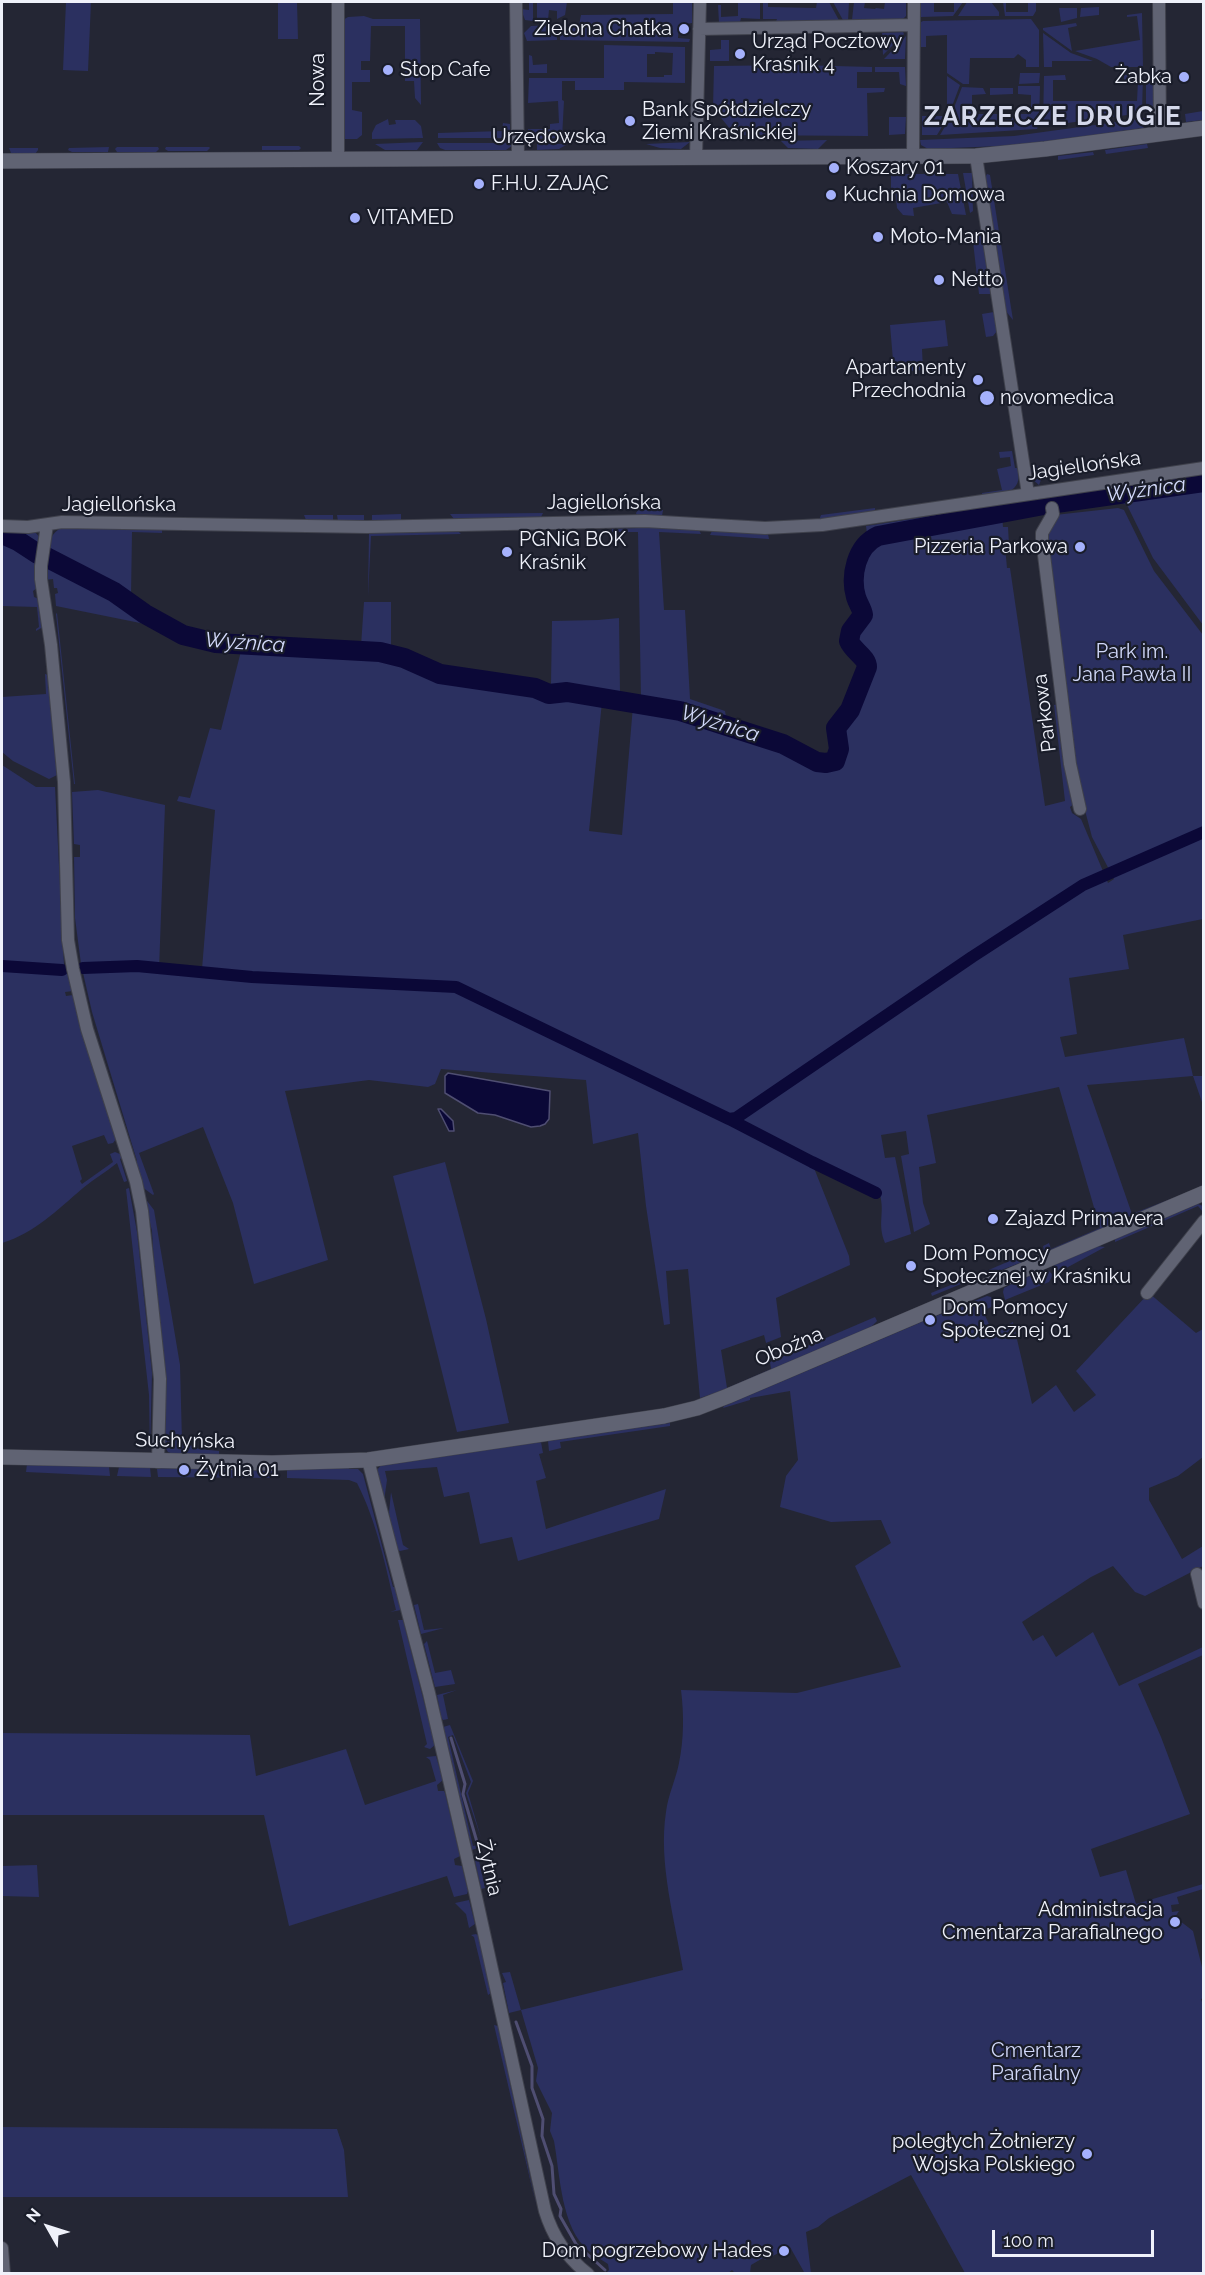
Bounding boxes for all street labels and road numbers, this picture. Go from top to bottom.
street label: Nowa [306,53,330,107]
street label: Urzędowska [492,125,606,149]
street label: Jagiellońska [1026,446,1142,486]
street label: Jagiellońska [547,491,661,515]
street label: Jagiellońska [62,493,176,517]
street label: Parkowa [1028,672,1062,754]
street label: Oboźna [751,1322,827,1372]
street label: Suchyńska [135,1428,235,1454]
street label: Żytnia [471,1838,507,1898]

